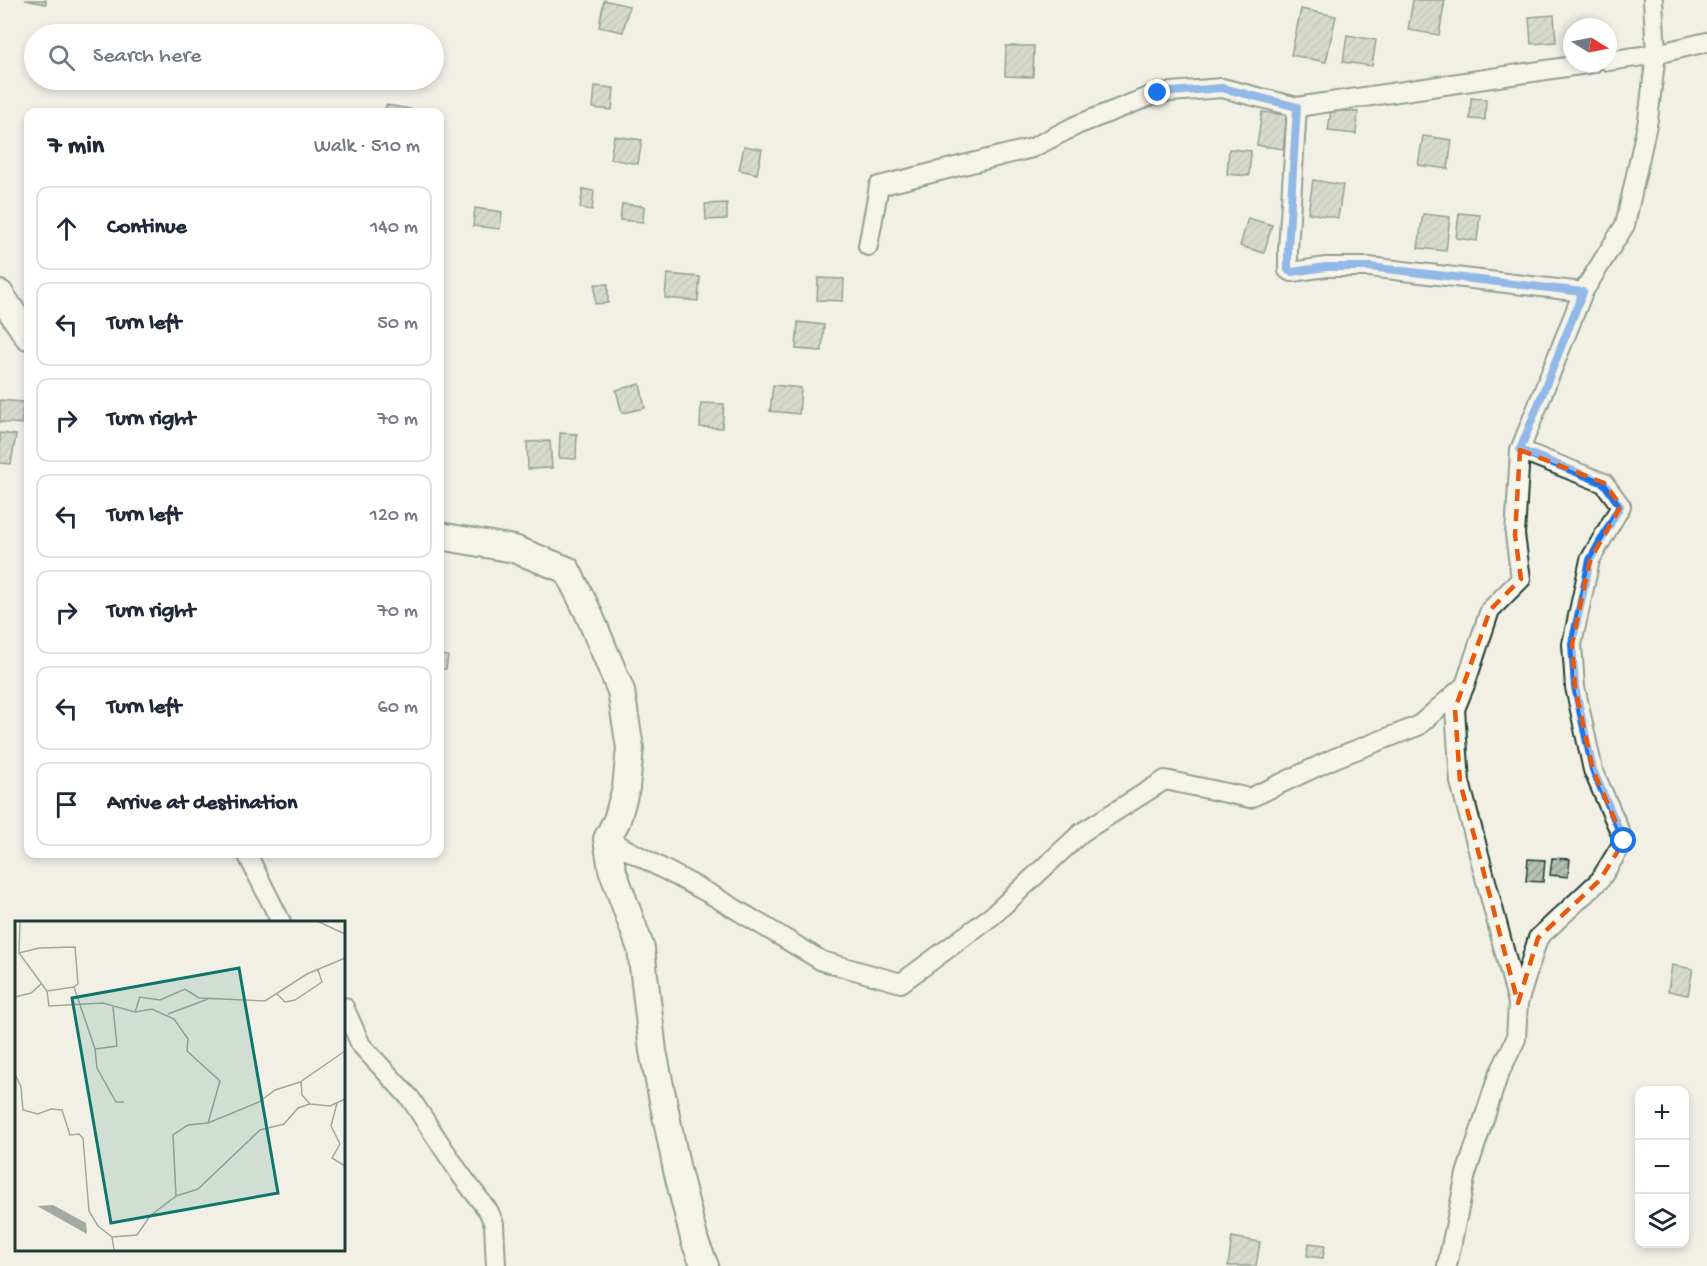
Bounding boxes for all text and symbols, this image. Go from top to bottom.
north arrow [1563,18,1617,72]
search box [24,24,444,90]
icon: search [45,41,78,74]
text: Search here [93,44,201,70]
route end [1144,79,1170,105]
text: 7 min [48,132,104,163]
text: Walk · 510 m [314,136,420,159]
icon: ahead [50,212,83,245]
text: Continue [107,215,187,241]
text: 140 m [370,217,418,240]
icon: left [50,308,83,341]
text: Turn left [107,311,181,337]
text: 50 m [377,313,418,336]
icon: right [50,404,83,437]
text: Turn right [107,407,195,433]
text: 70 m [377,409,418,432]
icon: left [50,500,83,533]
text: Turn left [107,503,181,529]
text: 120 m [370,505,418,528]
icon: right [50,596,83,629]
text: Turn right [107,599,195,625]
text: 70 m [377,601,418,624]
icon: left [50,692,83,725]
text: Turn left [107,695,181,721]
text: 60 m [378,697,418,720]
icon: arrive [50,788,83,821]
text: Arrive at destination [107,791,297,817]
route start [1610,827,1636,853]
inset map [15,921,345,1251]
map controls [1635,1086,1689,1248]
button: + [1635,1086,1689,1140]
button: − [1635,1140,1689,1194]
button: layers [1635,1194,1689,1248]

